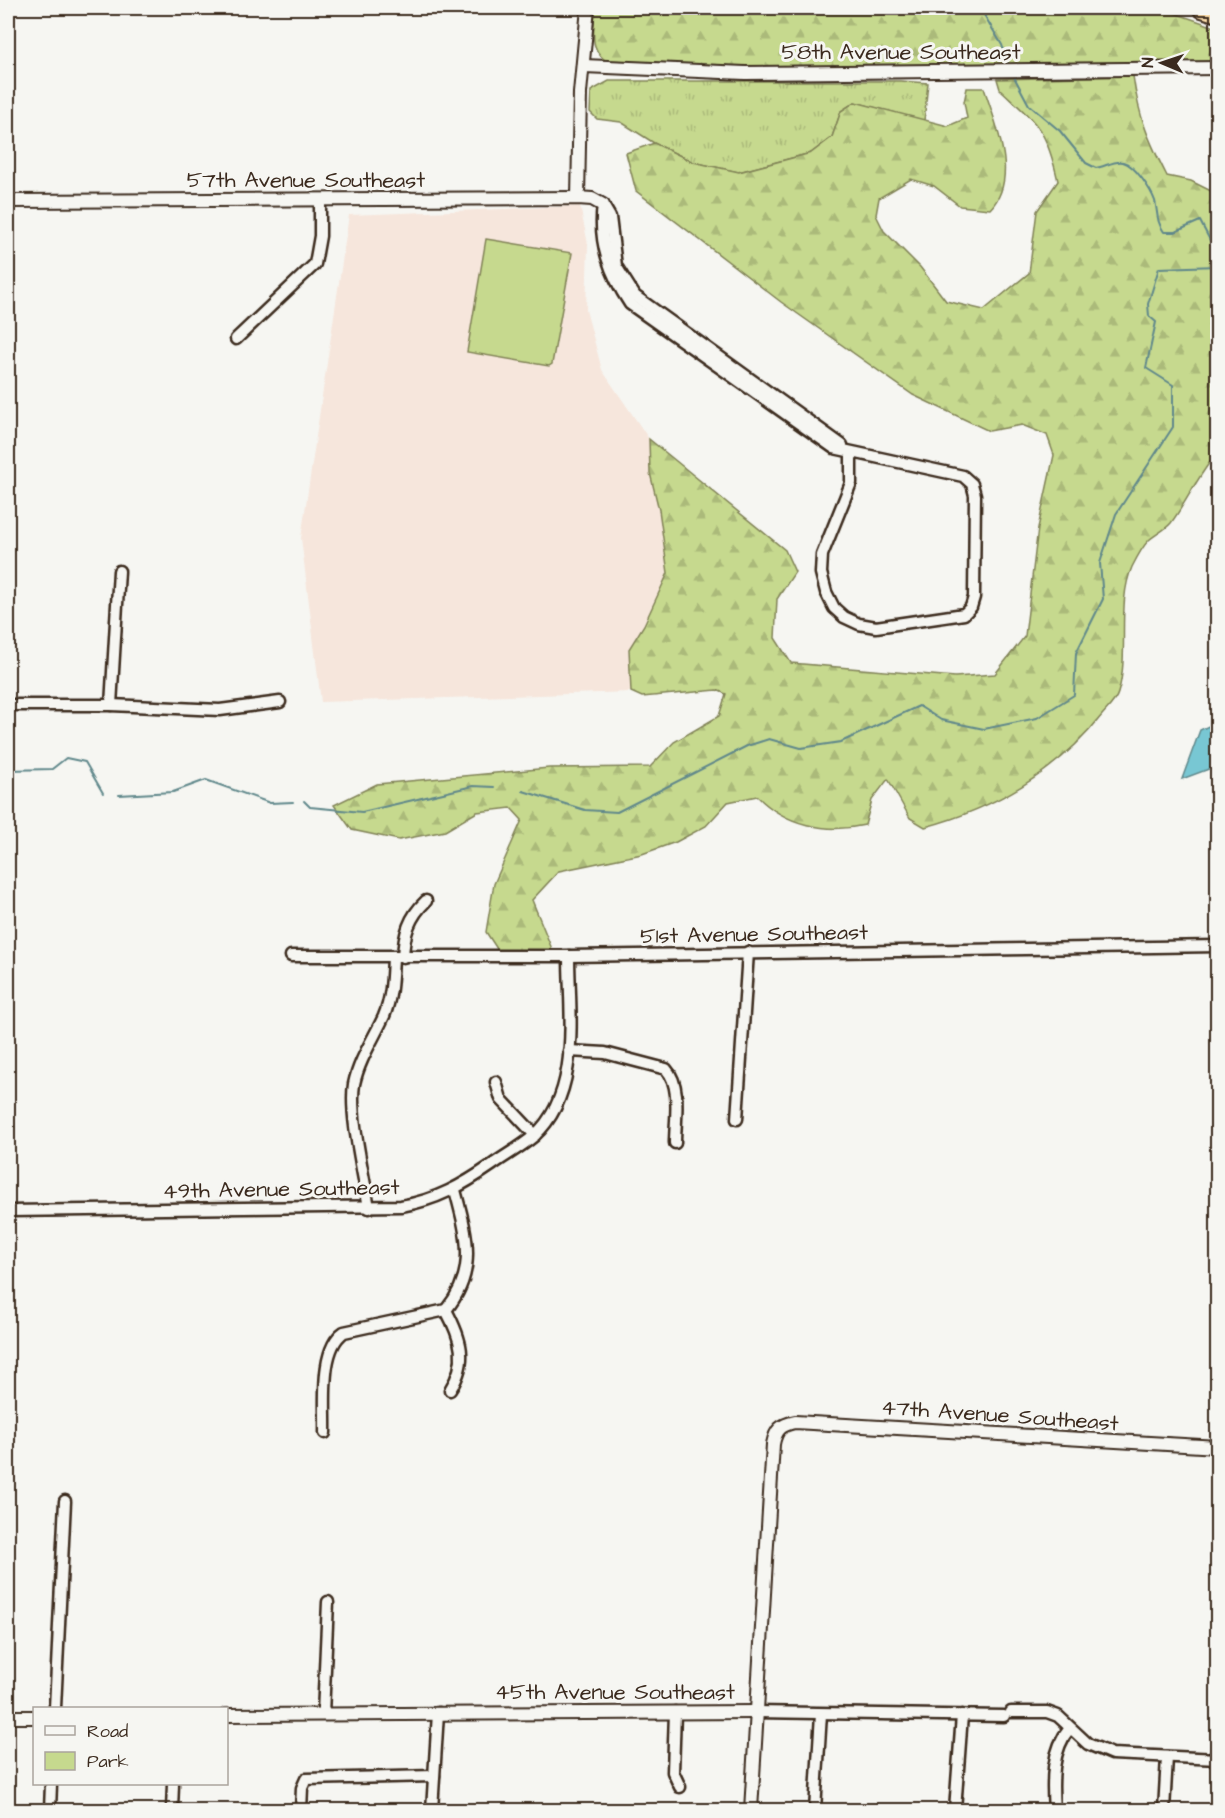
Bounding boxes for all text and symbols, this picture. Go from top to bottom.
north arrow [1132,33,1192,93]
street label: 58th Avenue Southeast [781,37,1021,68]
text: N [1137,57,1159,68]
street label: 57th Avenue Southeast [187,165,425,196]
street label: 51st Avenue Southeast [640,917,868,952]
street label: 49th Avenue Southeast [162,1172,400,1207]
street label: 47th Avenue Southeast [880,1392,1120,1439]
street label: 45th Avenue Southeast [495,1677,735,1708]
legend [33,1707,228,1785]
text: Road [87,1719,128,1744]
text: Park [87,1749,129,1774]

